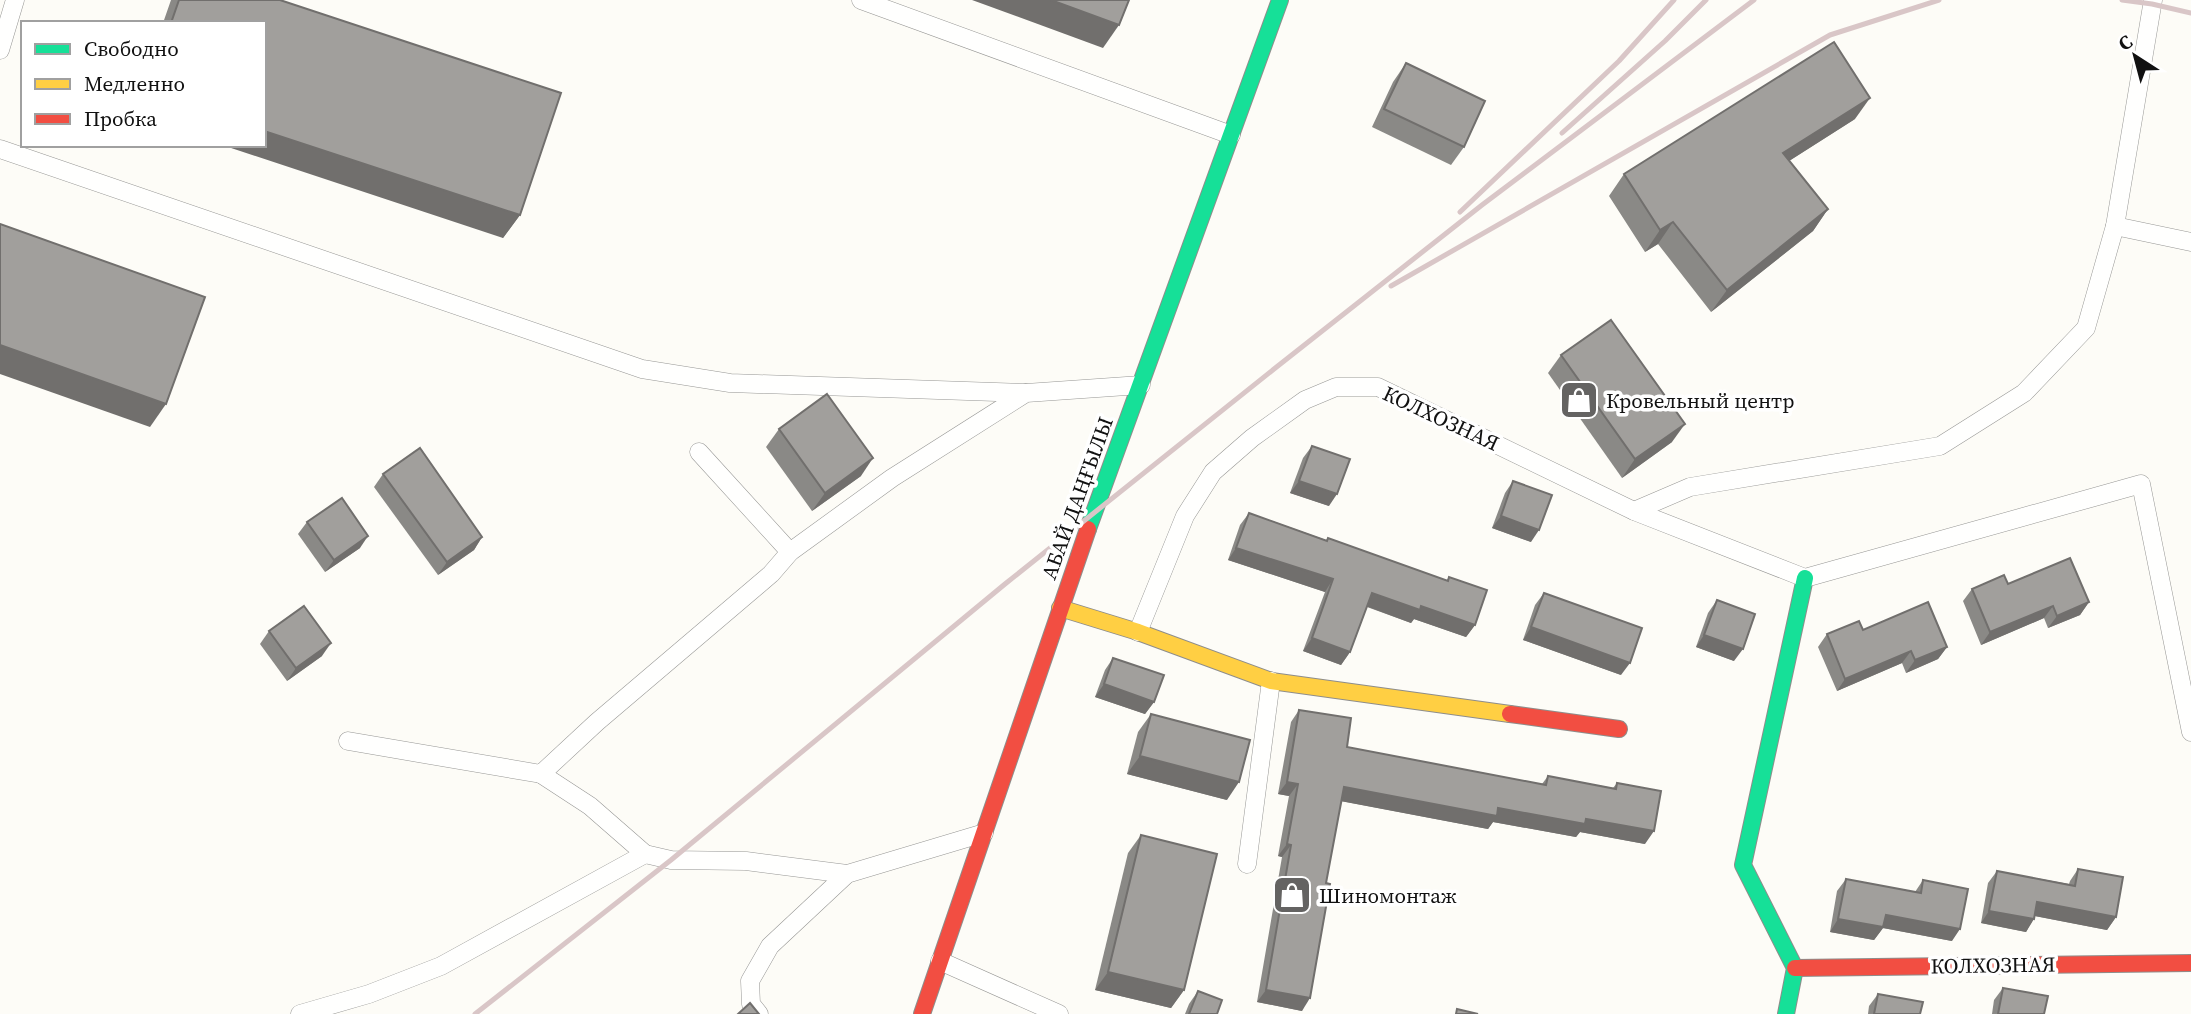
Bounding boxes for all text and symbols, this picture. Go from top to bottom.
legend [21,21,266,147]
north arrow [2100,21,2170,91]
text: С [2113,28,2138,56]
text: Свободно [84,34,179,63]
text: Медленно [84,69,185,98]
text: Пробка [84,104,157,133]
street label: КОЛХОЗНАЯ [1378,378,1504,458]
shop icon: Кровельный центр [1558,379,1600,421]
place label: Кровельный центр [1606,386,1794,415]
street label: АБАЙ ДАҢҒЫЛЫ [1034,413,1120,583]
shop icon: Шиномонтаж [1271,874,1313,916]
place label: Шиномонтаж [1319,881,1457,910]
street label: КОЛХОЗНАЯ [1930,949,2056,981]

